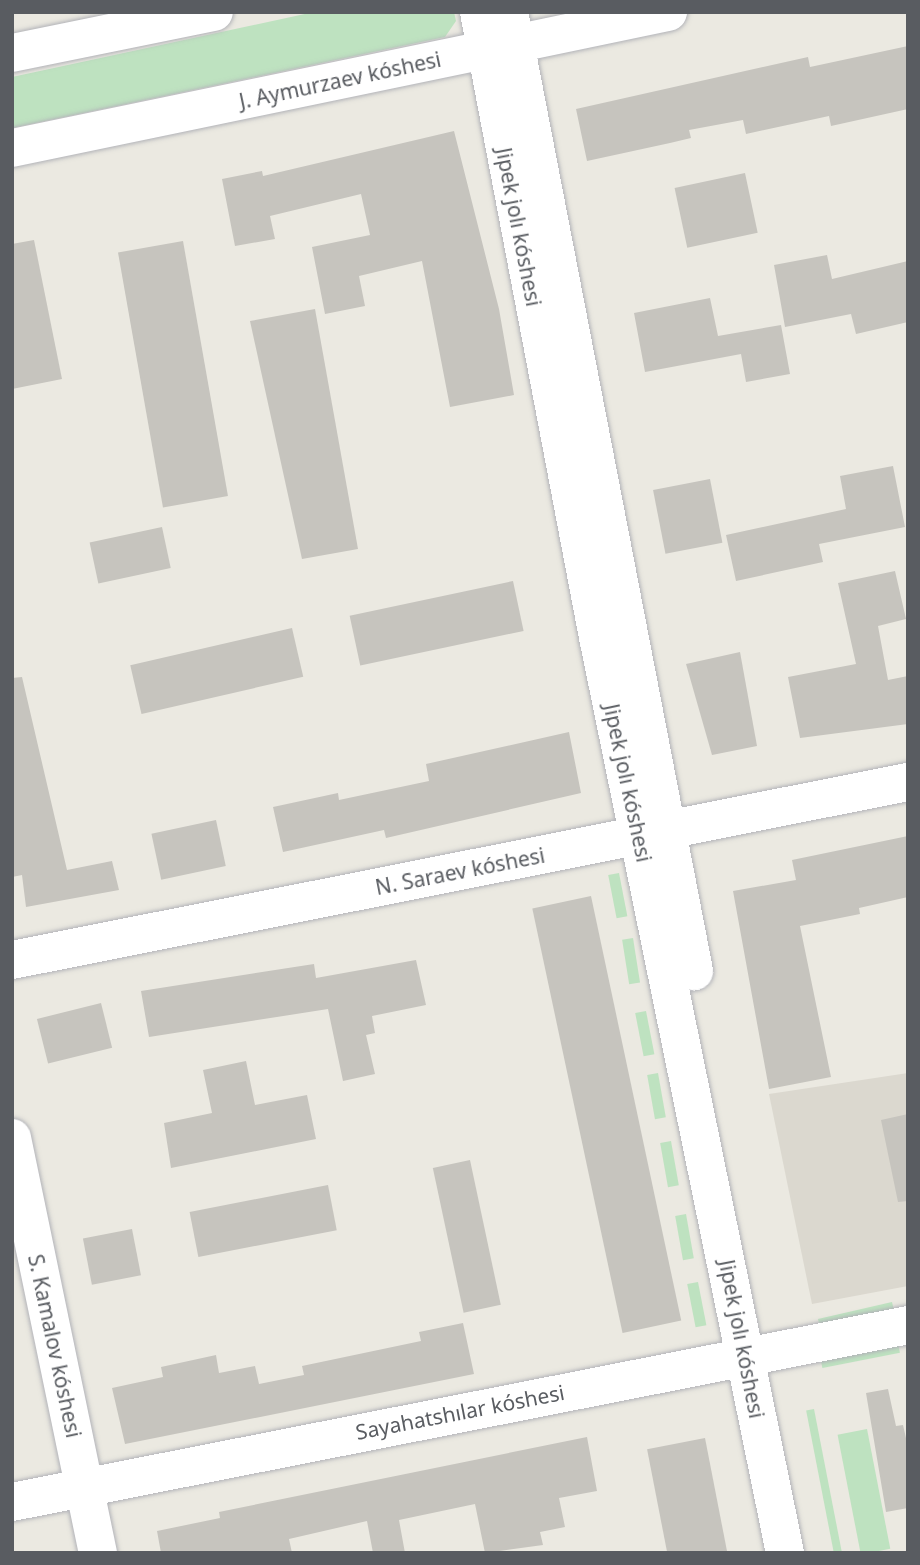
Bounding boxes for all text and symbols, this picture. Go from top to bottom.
street label: J. Aymurzaev kóshesi [237,46,443,114]
street label: Jipek jolı kóshesi [491,145,547,309]
street label: Jipek jolı kóshesi [599,702,657,864]
street label: N. Saraev kóshesi [373,842,547,900]
street label: S. Kamalov kóshesi [23,1252,87,1440]
street label: Jipek jolı kóshesi [714,1257,770,1421]
street label: Sayahatshılar kóshesi [353,1379,567,1445]

